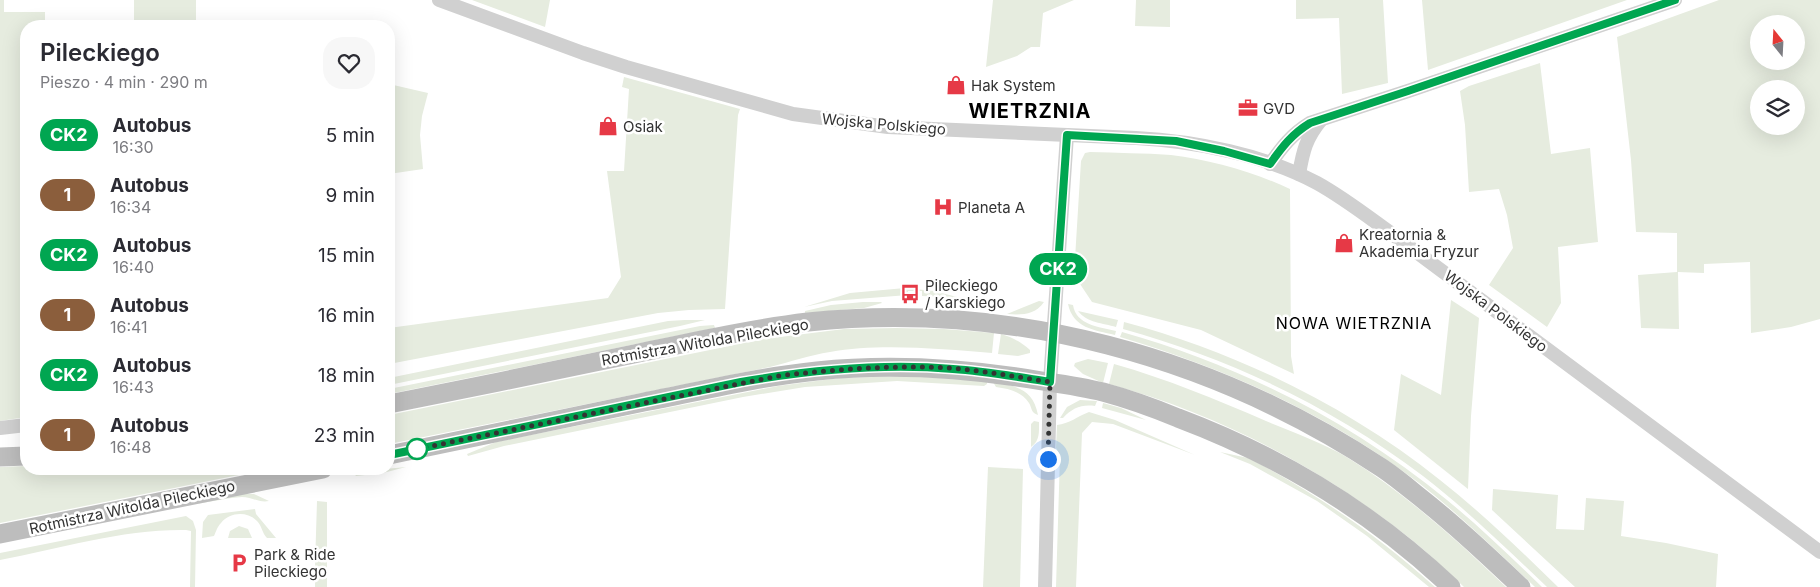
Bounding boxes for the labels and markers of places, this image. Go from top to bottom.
shop icon: Hak System [945,74,967,96]
place label: Hak System [971,76,1056,95]
office icon: GVD [1237,97,1259,119]
place label: GVD [1263,99,1295,118]
shop icon: Osiak [597,115,619,137]
place label: Osiak [623,117,663,136]
hospital icon: Planeta A [932,196,954,218]
place label: Planeta A [958,198,1025,217]
place label: Kreatornia & Akademia Fryzur [1359,225,1479,261]
shop icon: Kreatornia & Akademia Fryzur [1333,232,1355,254]
place label: Pileckiego / Karskiego [925,276,1006,312]
bus stop icon: Pileckiego / Karskiego [899,283,921,305]
unlabelled marker [406,438,428,460]
place label: Park & Ride Pileckiego [254,545,335,581]
parking icon: Park & Ride Pileckiego [228,552,250,574]

